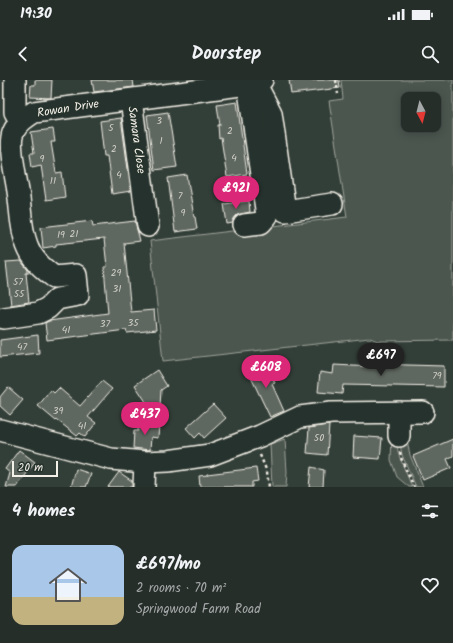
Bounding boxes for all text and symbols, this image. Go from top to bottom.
text: 19:30 [20,2,52,26]
text: Doorstep [192,40,261,69]
icon: back [12,43,34,65]
icon: search [419,43,441,65]
north arrow [401,92,441,132]
map controls [401,92,441,132]
street label: Rowan Drive [36,94,101,123]
street label: Samara Close [122,105,151,175]
house number: 3 [156,113,162,129]
house number: 5 [108,120,114,136]
house number: 2 [227,123,233,139]
house number: 1 [159,133,163,149]
house number: 2 [111,141,117,157]
house number: 4 [231,150,237,166]
house number: 9 [40,151,45,167]
house number: 4 [116,167,122,183]
house number: 11 [50,173,56,189]
pin: £921 [212,176,260,210]
text: £921 [222,178,250,199]
house number: 7 [178,188,183,204]
house number: 9 [181,205,186,221]
house number: 21 [70,226,78,242]
house number: 19 [57,227,65,243]
house number: 29 [111,265,121,281]
house number: 57 [13,274,23,290]
house number: 31 [113,281,121,297]
house number: 55 [14,286,25,302]
house number: 35 [127,315,139,331]
house number: 37 [100,316,111,332]
house number: 41 [62,322,70,338]
house number: 47 [17,339,27,355]
pin: £697 [357,343,405,377]
text: £697 [366,345,396,366]
pin: £608 [242,355,290,389]
text: £608 [251,357,281,378]
house number: 79 [432,368,442,384]
pin: £437 [121,402,169,436]
house number: 39 [53,403,63,419]
text: £437 [130,404,160,425]
house number: 41 [78,418,86,434]
house number: 50 [314,430,324,446]
scale bar [12,459,58,478]
text: 20 m [18,459,43,477]
text: 4 homes [12,498,75,525]
icon: filters [419,500,441,522]
text: £697/mo [136,551,201,578]
icon: home [44,561,92,609]
icon: heart [419,574,441,596]
text: 2 rooms · 70 m² [136,578,226,599]
text: Springwood Farm Road [136,599,261,620]

